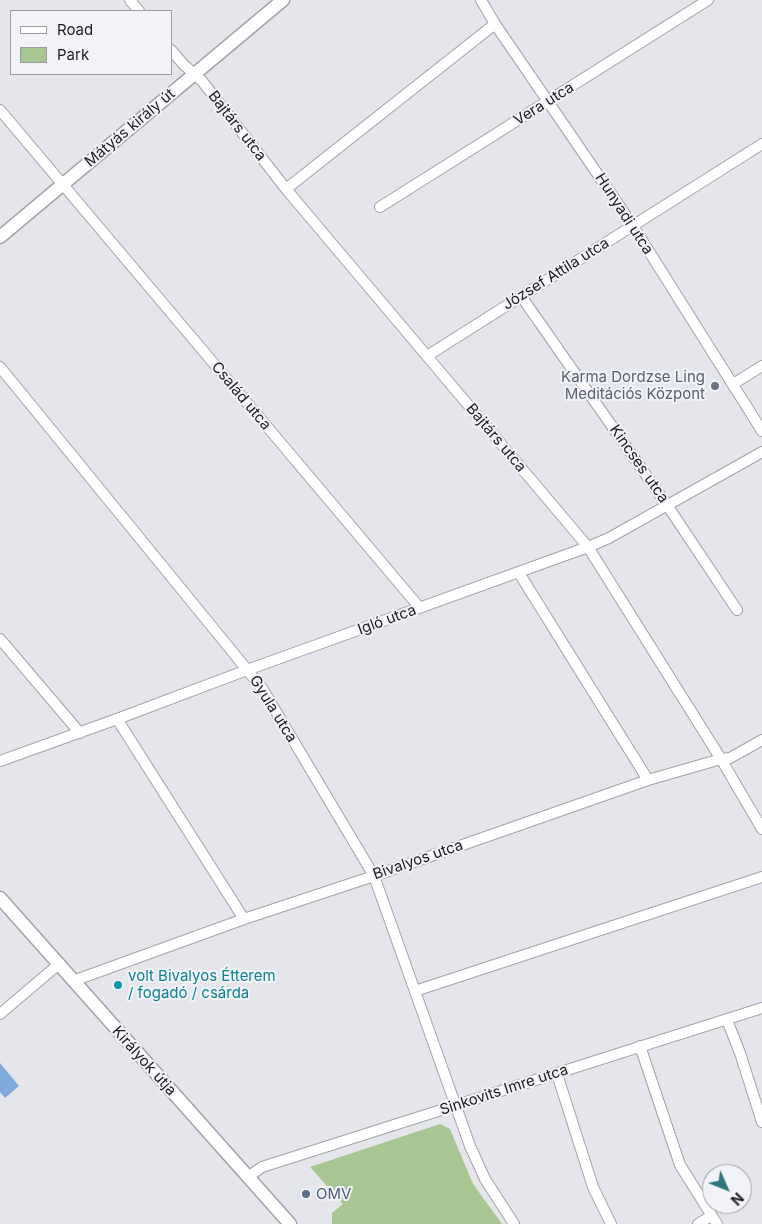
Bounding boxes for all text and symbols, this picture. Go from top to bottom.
legend [10,10,172,75]
text: Road [57,20,93,39]
text: Park [57,45,89,64]
street label: Vera utca [511,79,577,129]
street label: Mátyás király út [81,85,179,171]
street label: Bajtárs utca [204,87,270,165]
street label: Hunyadi utca [591,170,657,258]
street label: József Attila utca [499,234,613,314]
street label: Család utca [207,358,275,434]
place label: Karma Dordzse Ling Meditációs Központ [561,368,705,403]
marker: Karma Dordzse Ling Meditációs Központ [709,380,721,392]
street label: Bajtárs utca [462,400,530,476]
street label: Kincses utca [606,422,672,506]
street label: Igló utca [355,601,419,639]
street label: Gyula utca [245,672,301,746]
street label: Bivalyos utca [371,836,465,884]
place label: volt Bivalyos Étterem / fogadó / csárda [128,967,276,1002]
marker: volt Bivalyos Étterem / fogadó / csárda [112,979,124,991]
street label: Királyok útja [108,1023,180,1099]
street label: Sinkovits Imre utca [438,1061,570,1119]
north arrow [702,1164,752,1214]
place label: OMV [316,1185,351,1203]
marker: OMV [300,1188,312,1200]
text: N [728,1189,747,1209]

